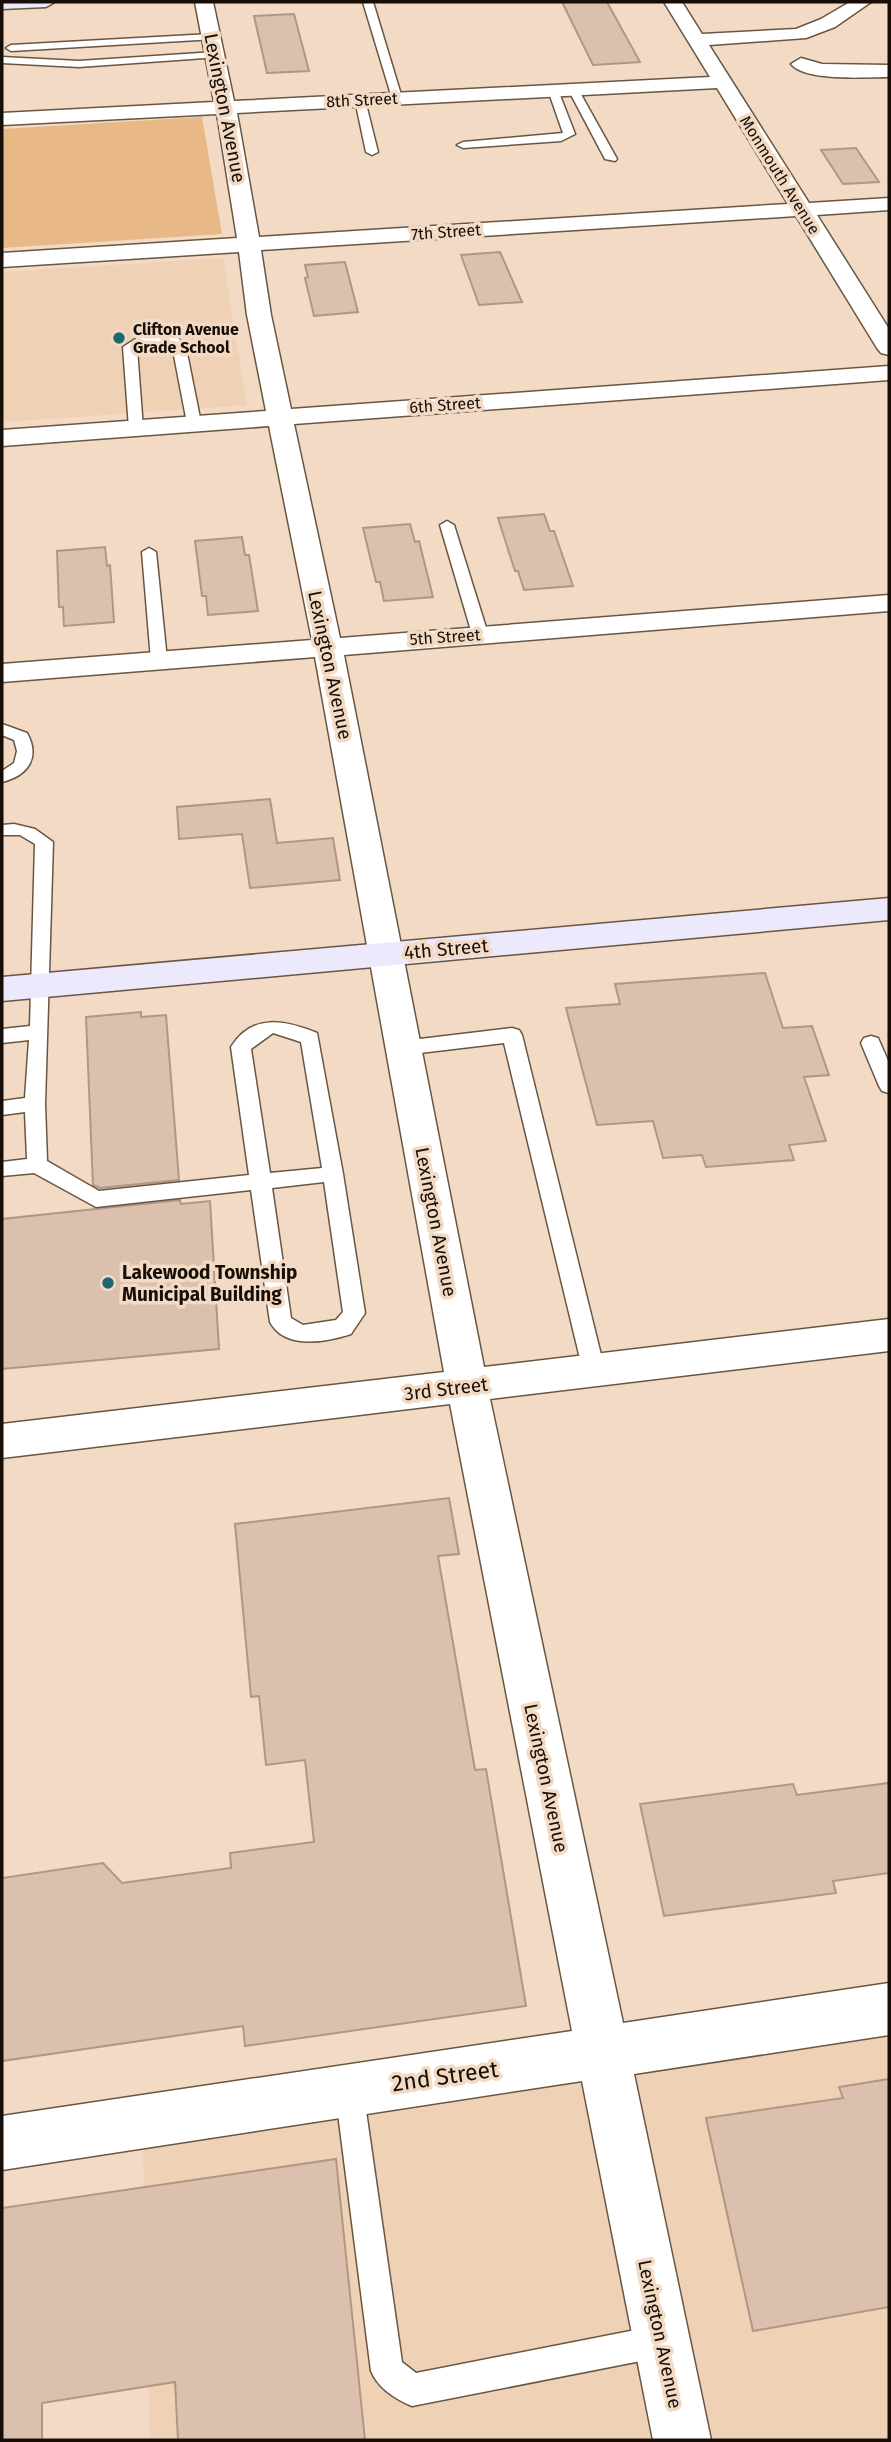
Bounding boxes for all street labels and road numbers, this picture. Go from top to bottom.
street label: Lexington Avenue [199,31,251,185]
street label: 8th Street [326,89,398,111]
street label: Monmouth Avenue [736,112,824,238]
street label: 7th Street [410,220,482,244]
street label: 6th Street [409,393,481,417]
street label: Lexington Avenue [303,588,357,742]
street label: 5th Street [409,625,481,649]
street label: 4th Street [403,934,489,964]
street label: Lexington Avenue [410,1145,462,1299]
street label: 3rd Street [403,1372,489,1406]
street label: Lexington Avenue [519,1701,573,1855]
street label: 2nd Street [390,2055,501,2097]
street label: Lexington Avenue [633,2257,687,2411]

